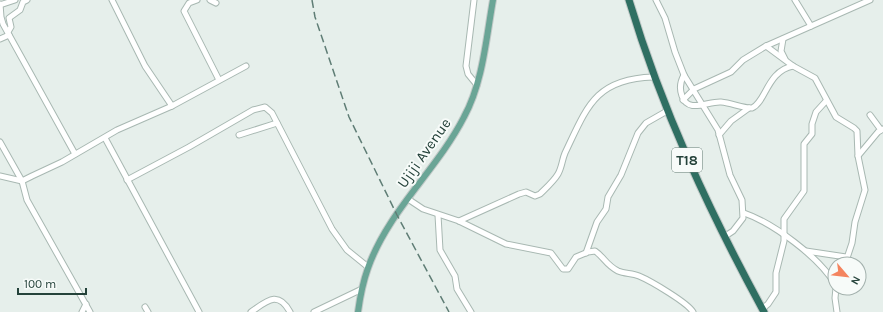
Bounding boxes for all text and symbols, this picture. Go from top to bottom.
street label: Ujiji Avenue [393,115,455,191]
road number: T18 [672,148,702,172]
north arrow [827,256,867,296]
scale bar [18,270,86,296]
text: N [848,274,863,287]
text: 100 m [24,277,56,291]

